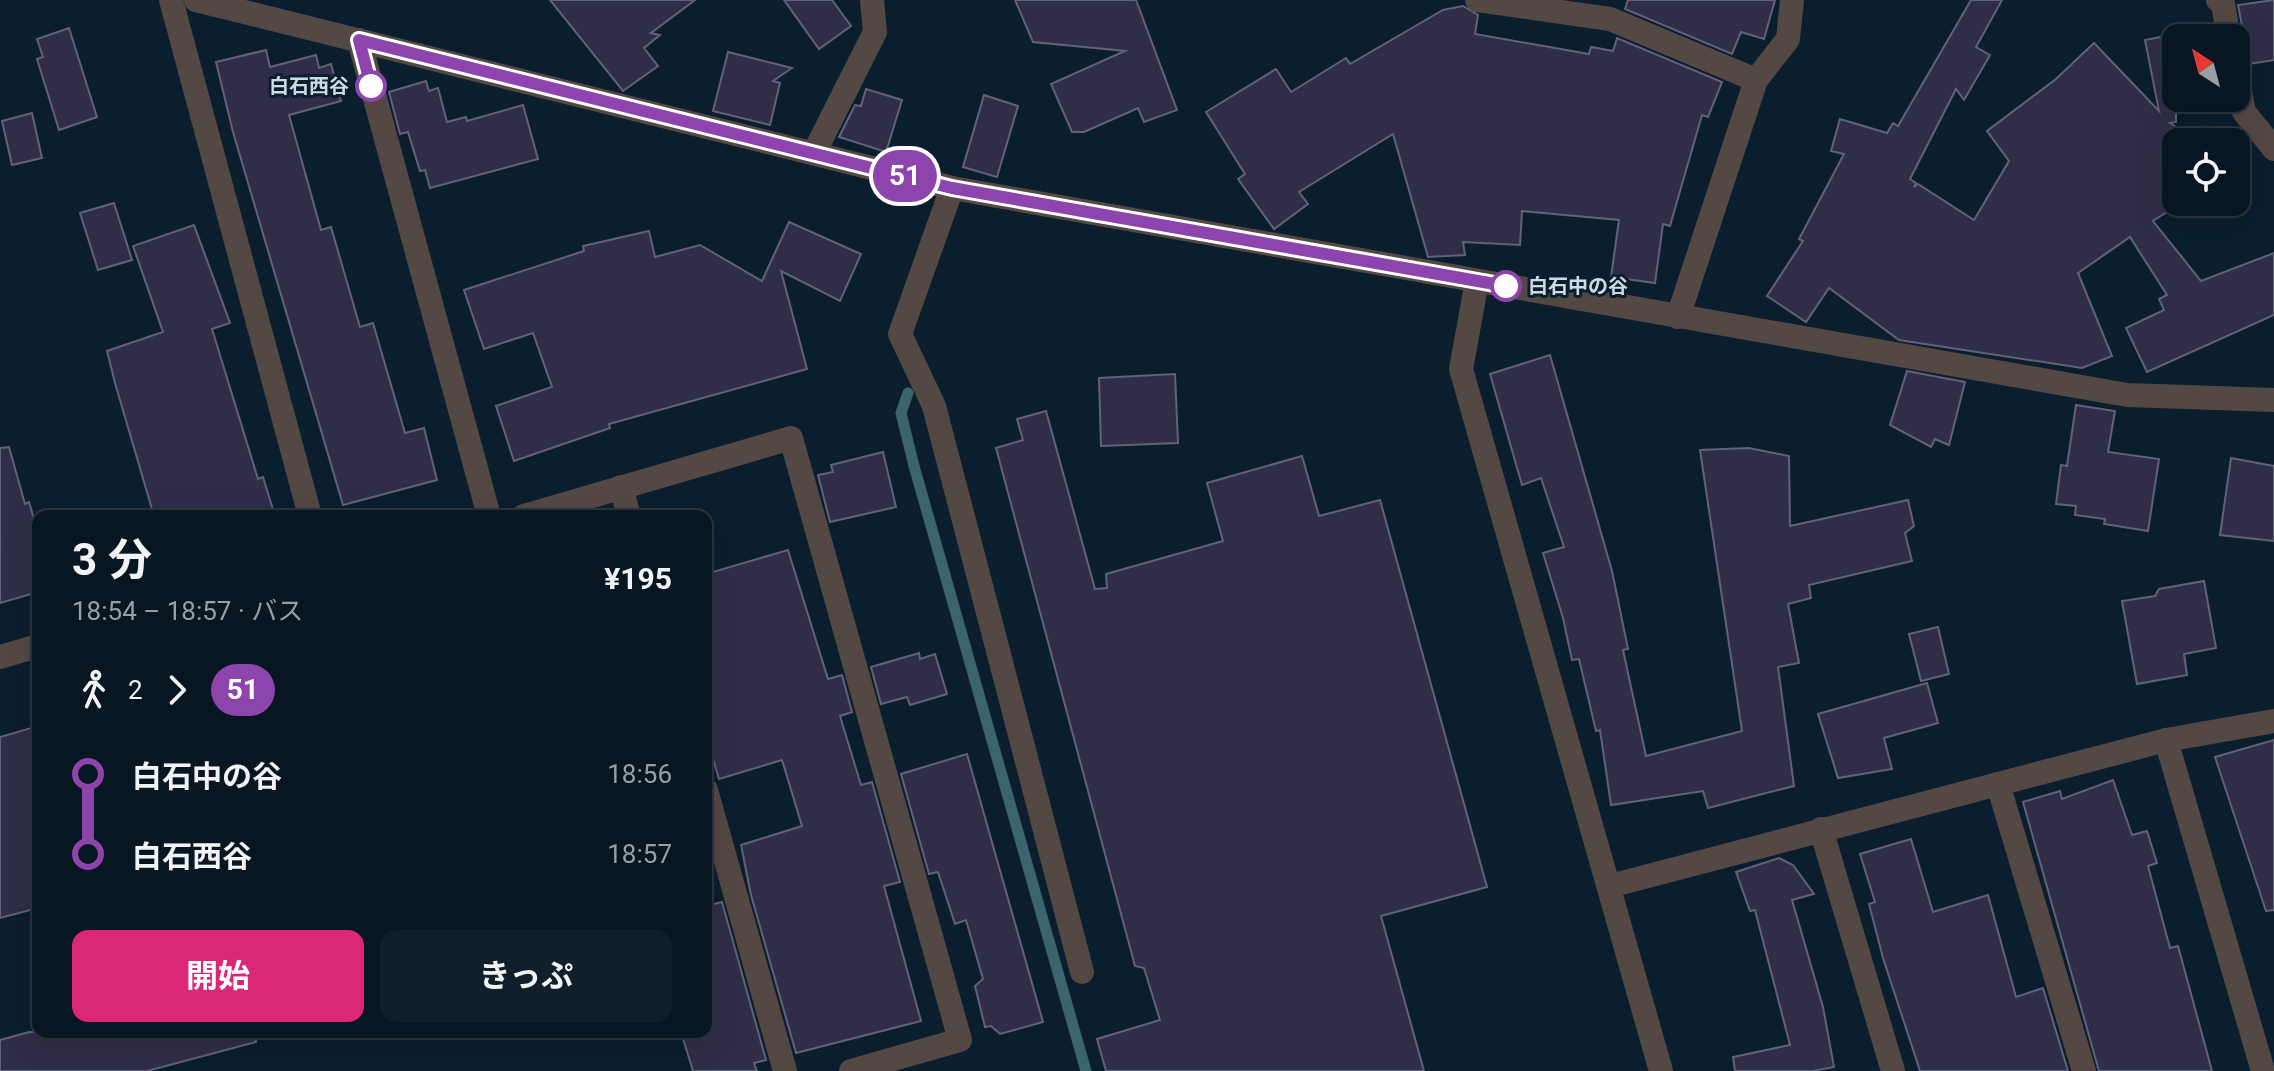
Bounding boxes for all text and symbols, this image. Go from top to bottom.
north arrow [2162,24,2250,112]
map controls [2162,24,2250,216]
marker: 白石西谷 [356,71,386,101]
place label: 白石西谷 [269,74,349,98]
button: locate [2162,128,2250,216]
line badge: 51 [869,150,941,202]
text: 51 [889,159,921,192]
marker: 白石中の谷 [1491,271,1521,301]
place label: 白石中の谷 [1528,274,1628,298]
text: 3 分 [72,534,152,586]
text: ¥195 [604,561,672,596]
text: 18:54 – 18:57 · バス [72,596,303,626]
icon: walk [72,668,116,712]
icon: forward [155,668,199,712]
text: 51 [227,673,259,706]
text: 2 [128,675,143,705]
text: 白石中の谷 [132,759,282,794]
text: 18:56 [607,759,672,789]
text: 白石西谷 [132,839,252,874]
text: 18:57 [607,839,672,869]
button: 開始 [72,930,364,1022]
button: きっぷ [380,930,672,1022]

